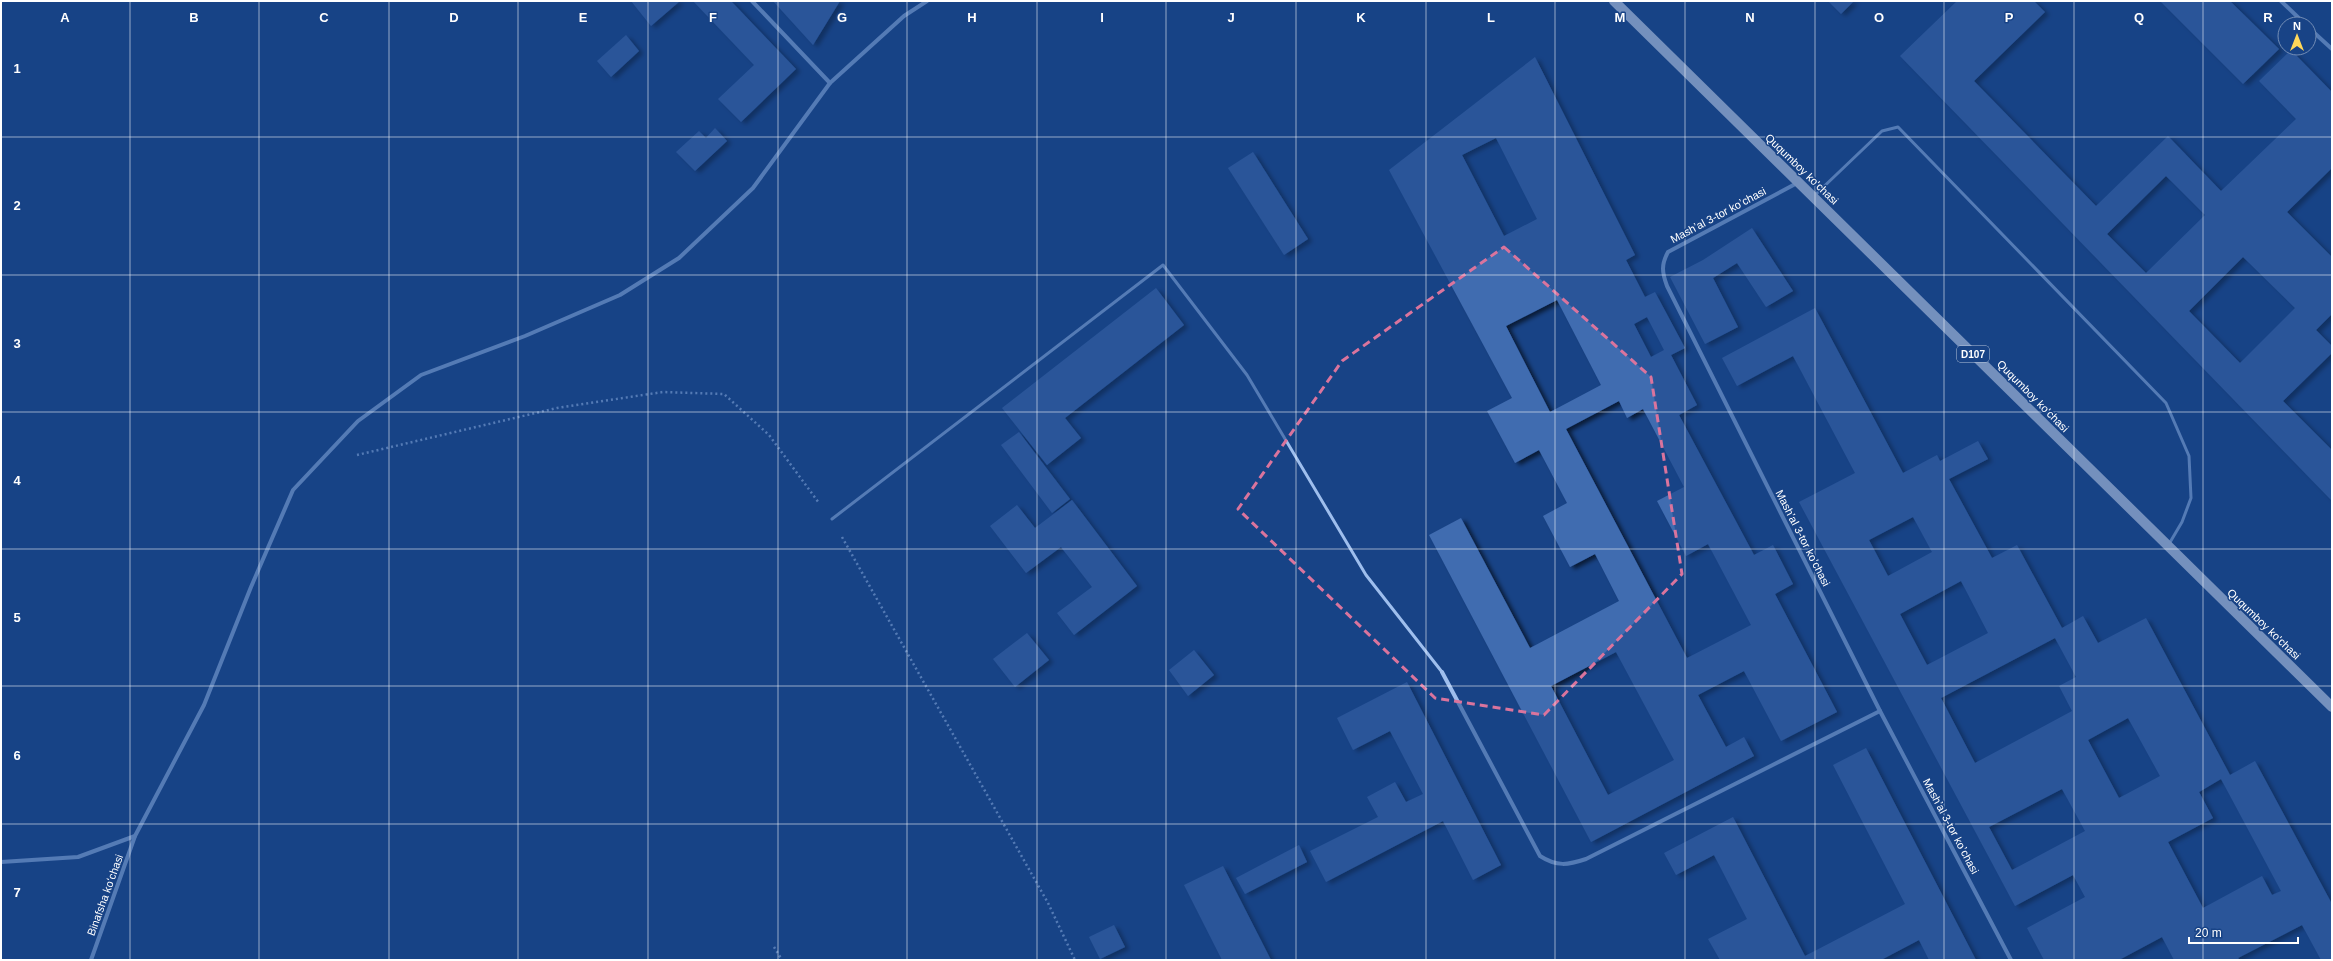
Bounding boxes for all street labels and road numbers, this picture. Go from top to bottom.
street label: Ququmboy ko'chasi [1763,131,1841,207]
street label: Mashʼal 3-tor koʼchasi [1668,185,1768,245]
road number: D107 [1957,346,1989,362]
street label: Ququmboy ko'chasi [1995,358,2071,434]
street label: Mashʼal 3-tor koʼchasi [1774,488,1832,588]
street label: Ququmboy ko'chasi [2225,586,2303,662]
street label: Mashʼal 3-tor koʼchasi [1921,776,1981,876]
street label: Binafsha koʻchasi [85,853,125,937]

